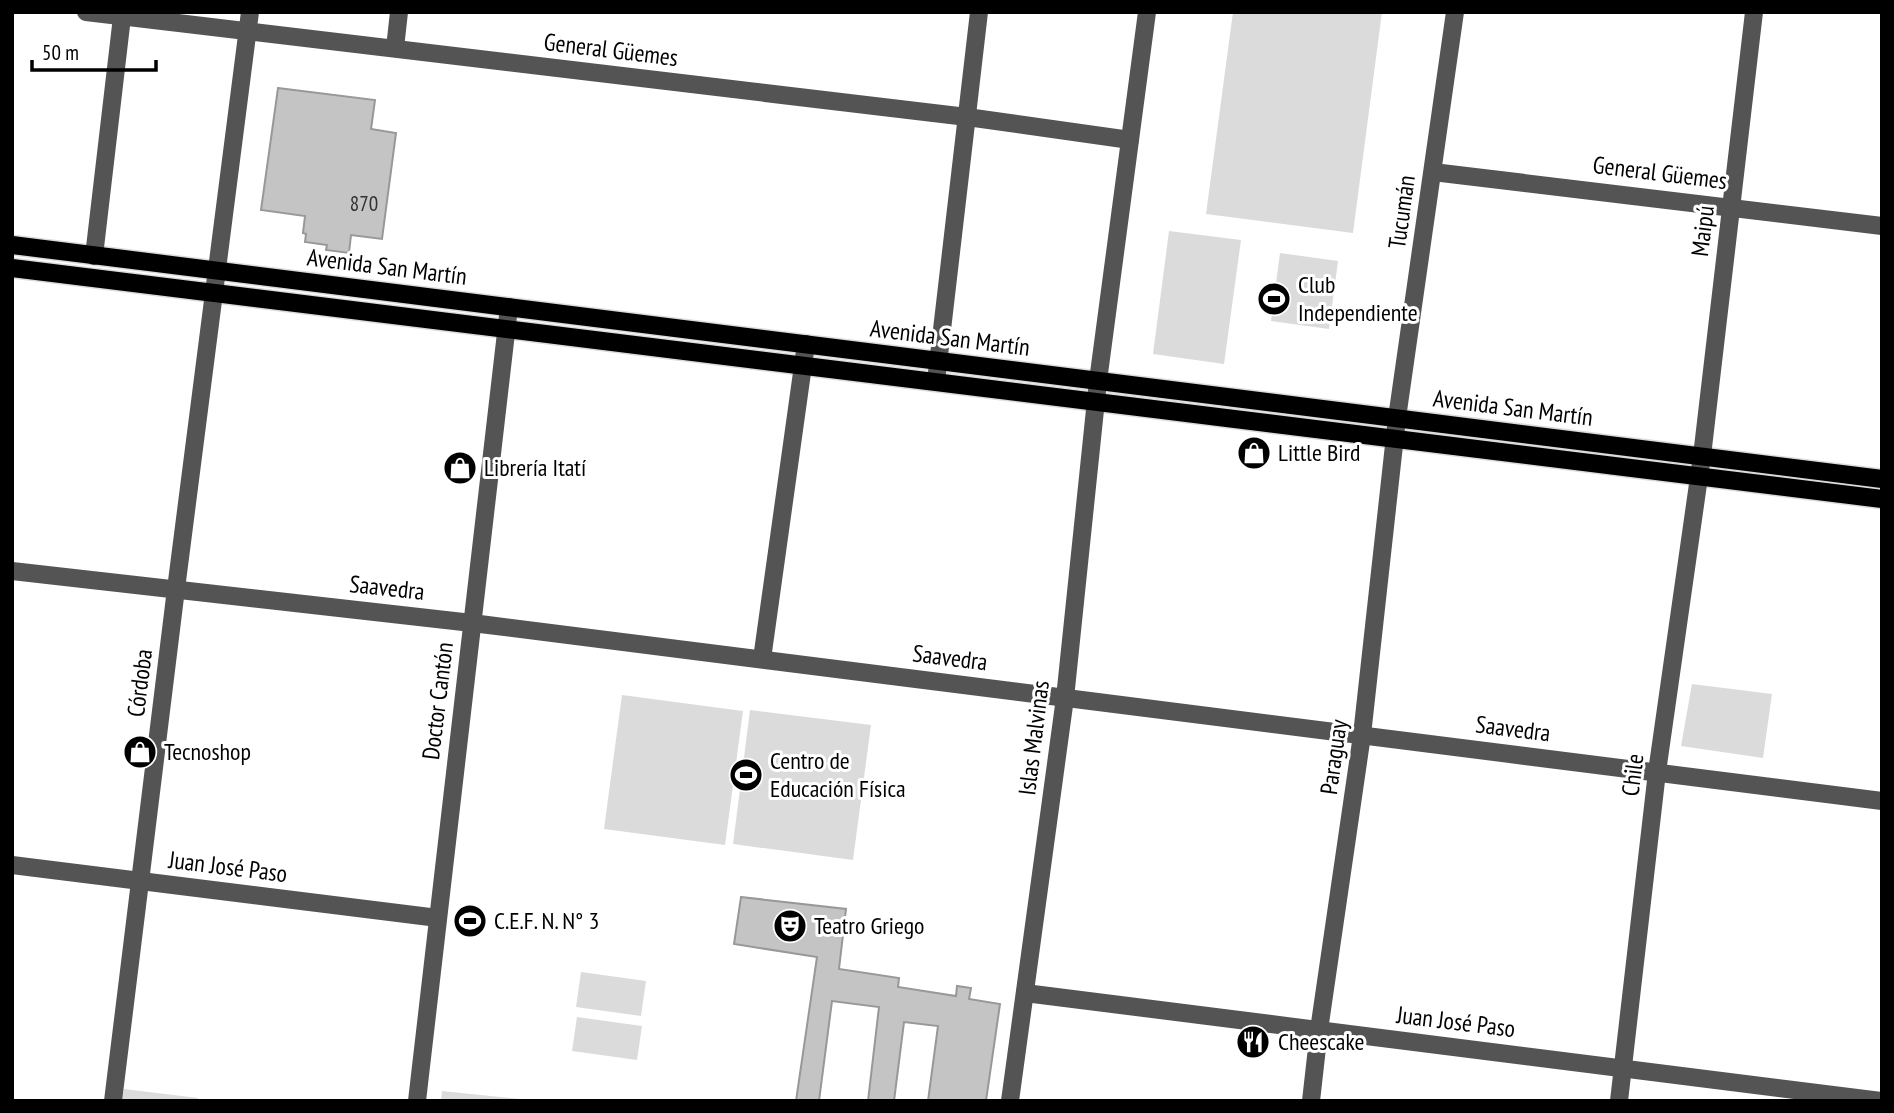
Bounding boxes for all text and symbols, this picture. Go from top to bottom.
street label: General Güemes [542,26,680,73]
scale bar [32,28,156,72]
text: 50 m [42,39,79,66]
street label: General Güemes [1591,149,1729,196]
street label: Tucumán [1381,173,1422,251]
house number: 870 [350,190,378,217]
street label: Maipú [1684,204,1721,258]
street label: Avenida San Martín [305,241,469,292]
place label: Club Independiente [1298,269,1418,328]
sports icon: Club Independiente [1255,280,1293,318]
street label: Avenida San Martín [868,312,1032,363]
street label: Avenida San Martín [1431,382,1595,433]
shop icon: Little Bird [1235,434,1273,472]
place label: Little Bird [1278,437,1360,468]
shop icon: Librería Itatí [441,449,479,487]
place label: Librería Itatí [484,452,586,483]
street label: Saavedra [348,568,426,607]
street label: Saavedra [911,638,989,677]
street label: Doctor Cantón [415,640,460,761]
street label: Córdoba [120,647,159,719]
street label: Islas Malvinas [1011,679,1056,797]
street label: Saavedra [1474,709,1552,748]
street label: Paraguay [1313,717,1354,796]
shop icon: Tecnoshop [121,733,159,771]
place label: Tecnoshop [164,736,251,767]
place label: Centro de Educación Física [770,745,906,804]
street label: Chile [1615,752,1650,798]
sports icon: Centro de Educación Física [727,756,765,794]
street label: Juan José Paso [166,844,289,889]
sports icon: C.E.F. N. N° 3 [451,902,489,940]
place label: C.E.F. N. N° 3 [494,905,599,936]
theatre icon: Teatro Griego [771,907,809,945]
place label: Teatro Griego [814,910,924,941]
street label: Juan José Paso [1394,999,1517,1044]
restaurant icon: Cheescake [1234,1023,1272,1061]
place label: Cheescake [1278,1026,1364,1057]

